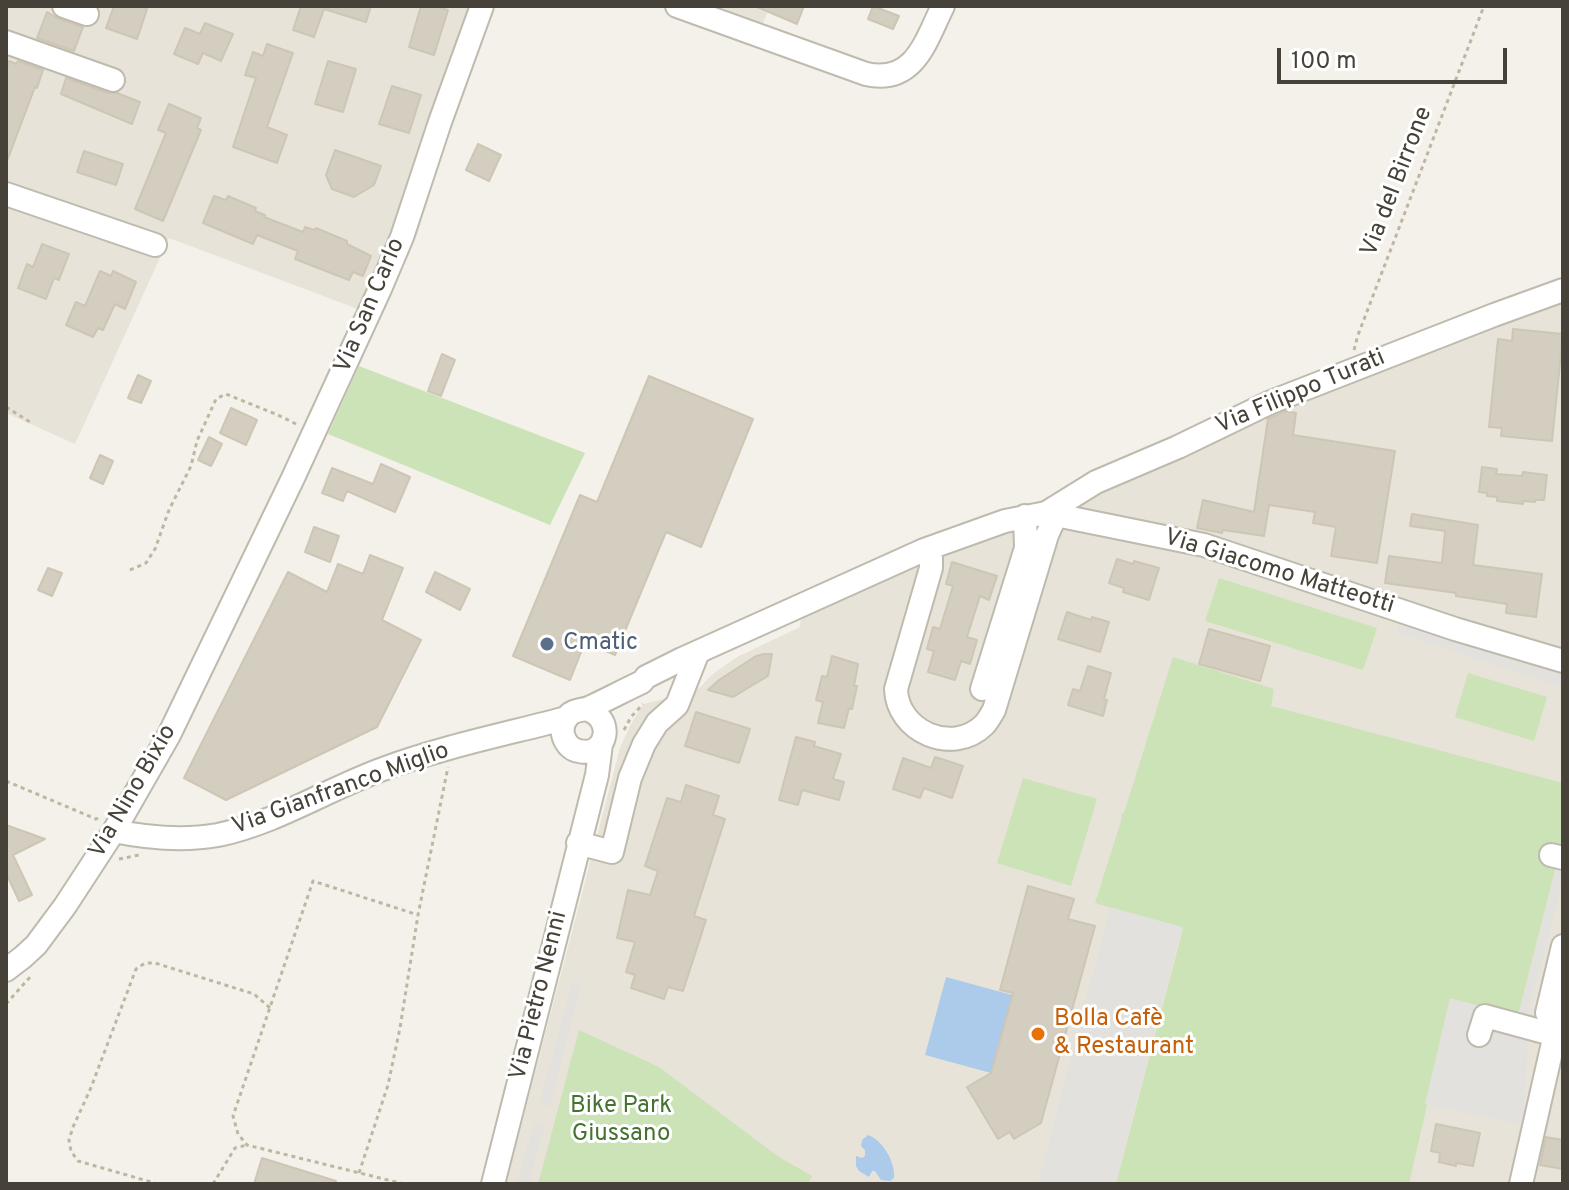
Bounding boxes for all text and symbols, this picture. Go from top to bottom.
scale bar [1281,32,1511,82]
text: 100 m [1291,47,1357,77]
street label: Via del Birrone [1356,103,1440,261]
street label: Via San Carlo [330,234,412,378]
street label: Via Filippo Turati [1212,344,1390,442]
street label: Via Giacomo Matteotti [1160,524,1398,622]
place label: Cmatic [563,630,638,658]
marker: Cmatic [538,635,556,653]
street label: Via Nino Bixio [84,720,184,864]
street label: Via Gianfranco Miglio [229,737,453,843]
street label: Via Pietro Nenni [505,908,575,1084]
place label: Bolla Cafè & Restaurant [1054,1006,1194,1062]
marker: Bolla Cafè & Restaurant [1029,1025,1047,1043]
park label: Bike Park Giussano [570,1093,672,1149]

